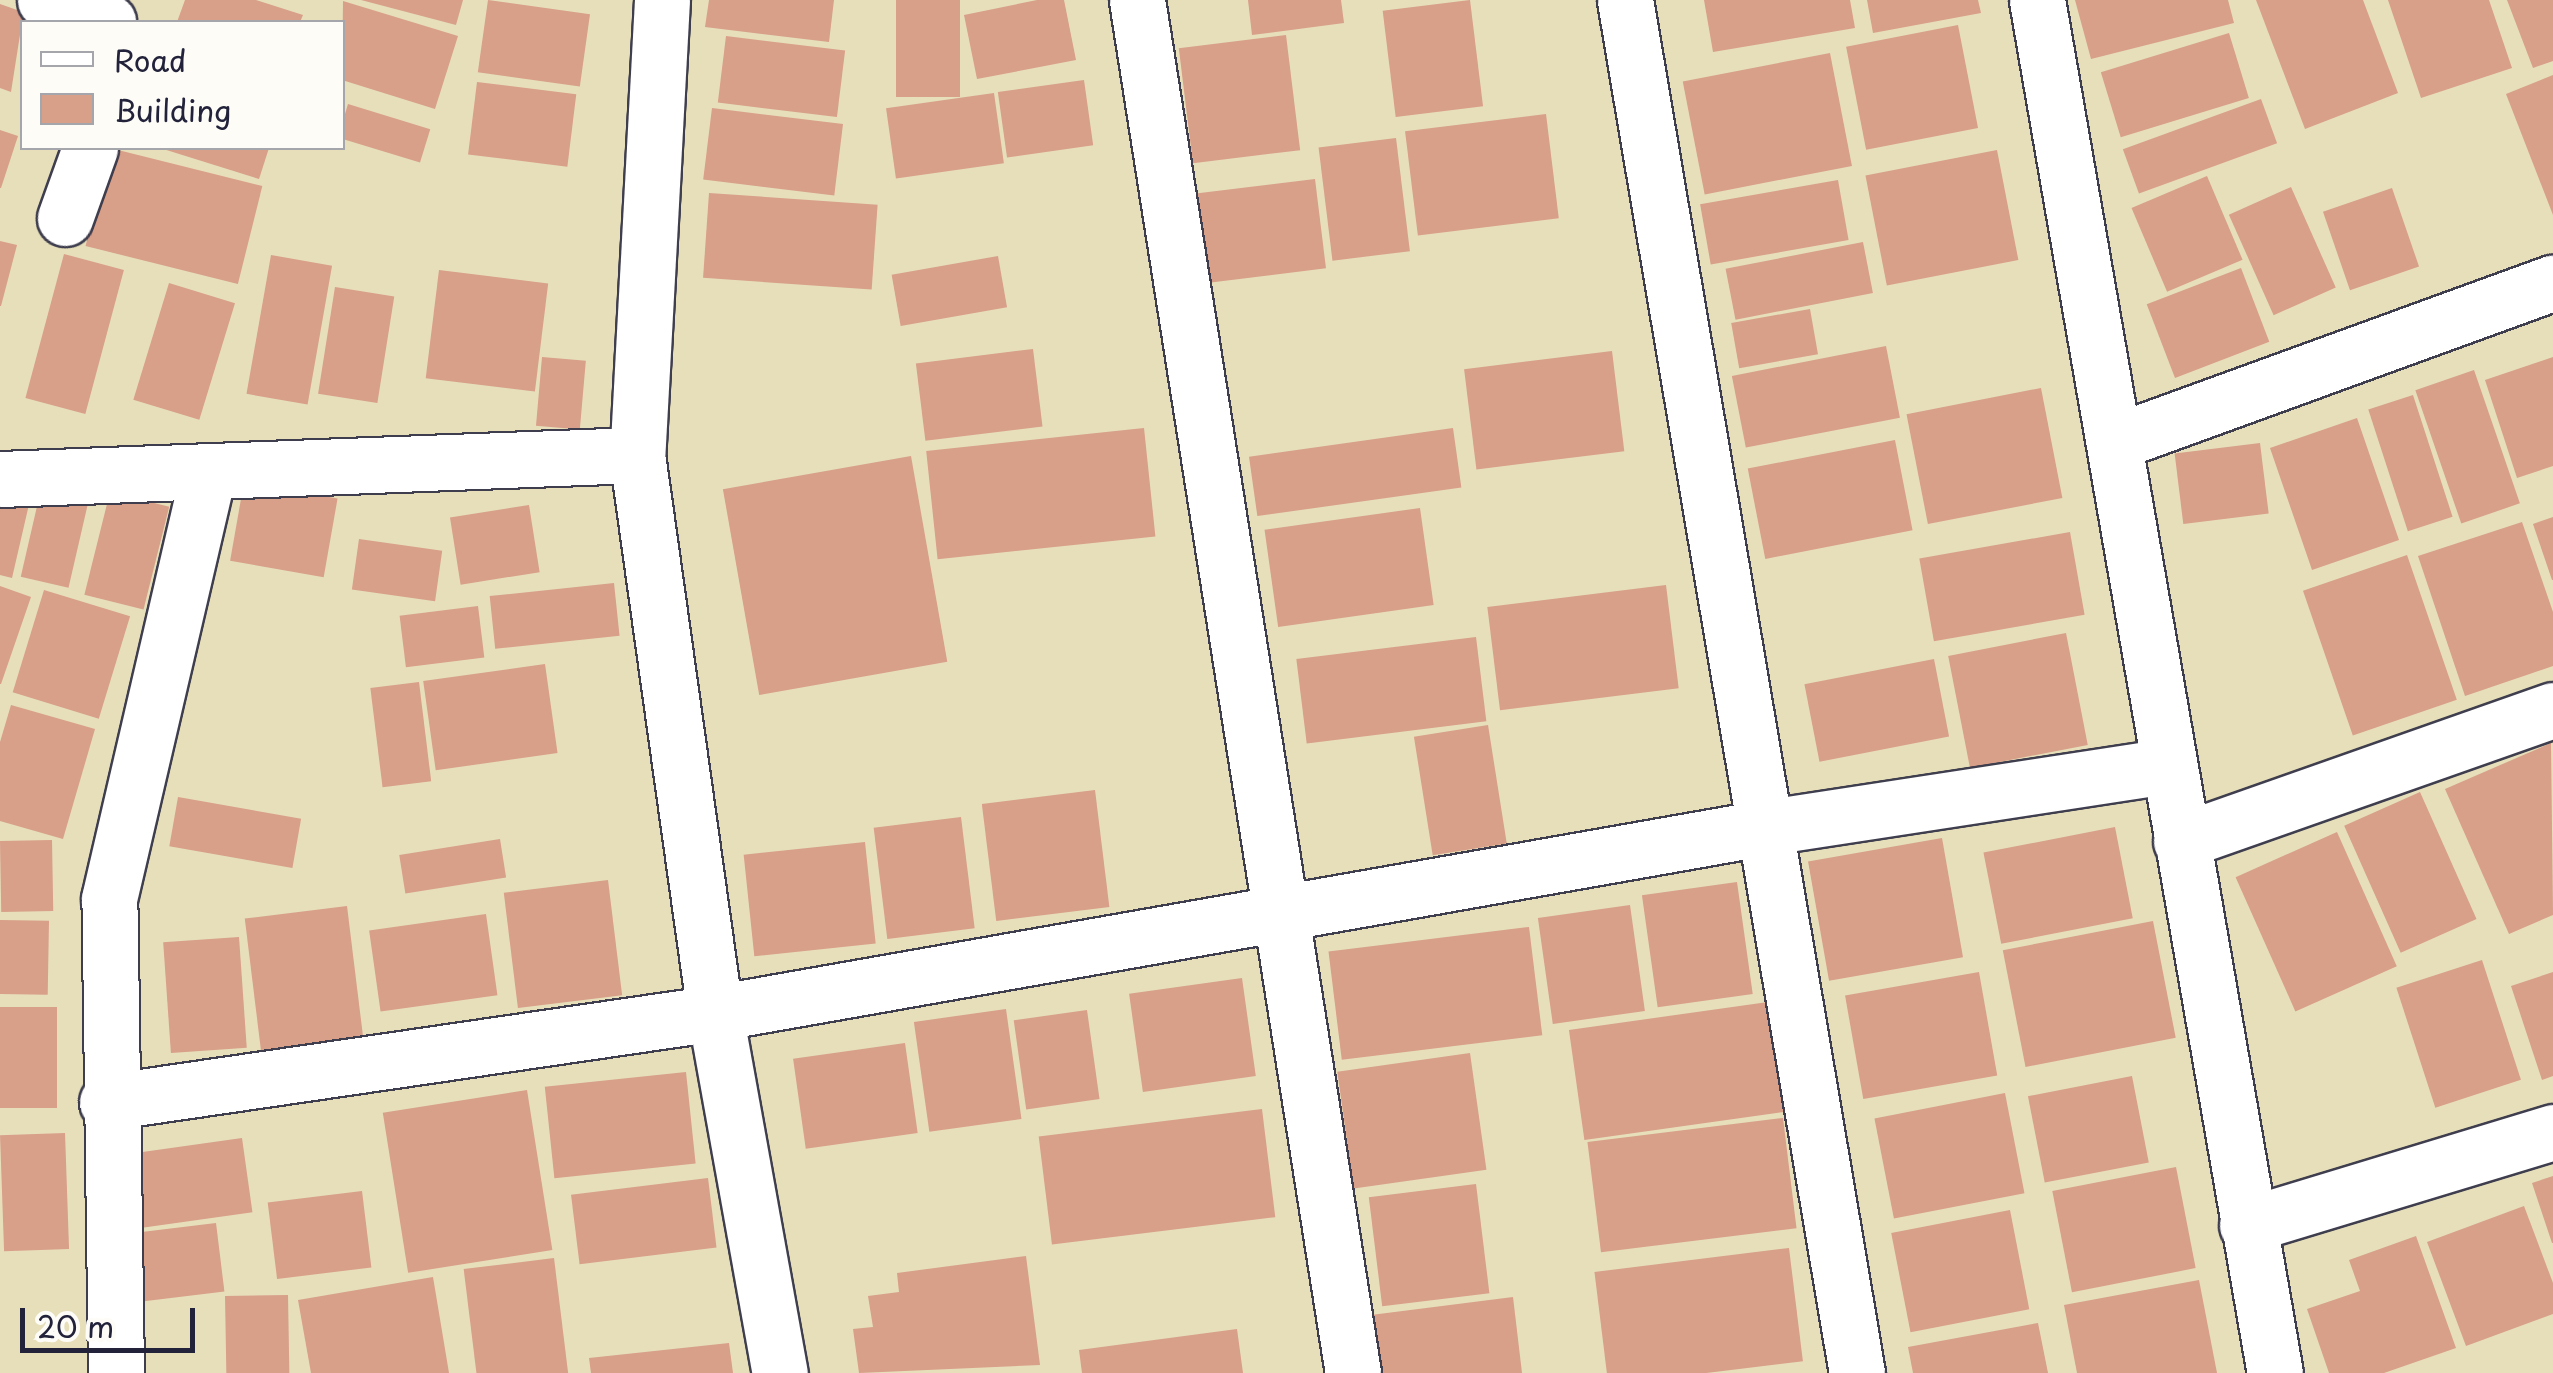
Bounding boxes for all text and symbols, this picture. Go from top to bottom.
legend [20,20,345,150]
text: Road [114,37,187,82]
text: Building [114,87,231,132]
scale bar [25,1288,200,1350]
text: 20 m [37,1303,114,1348]

